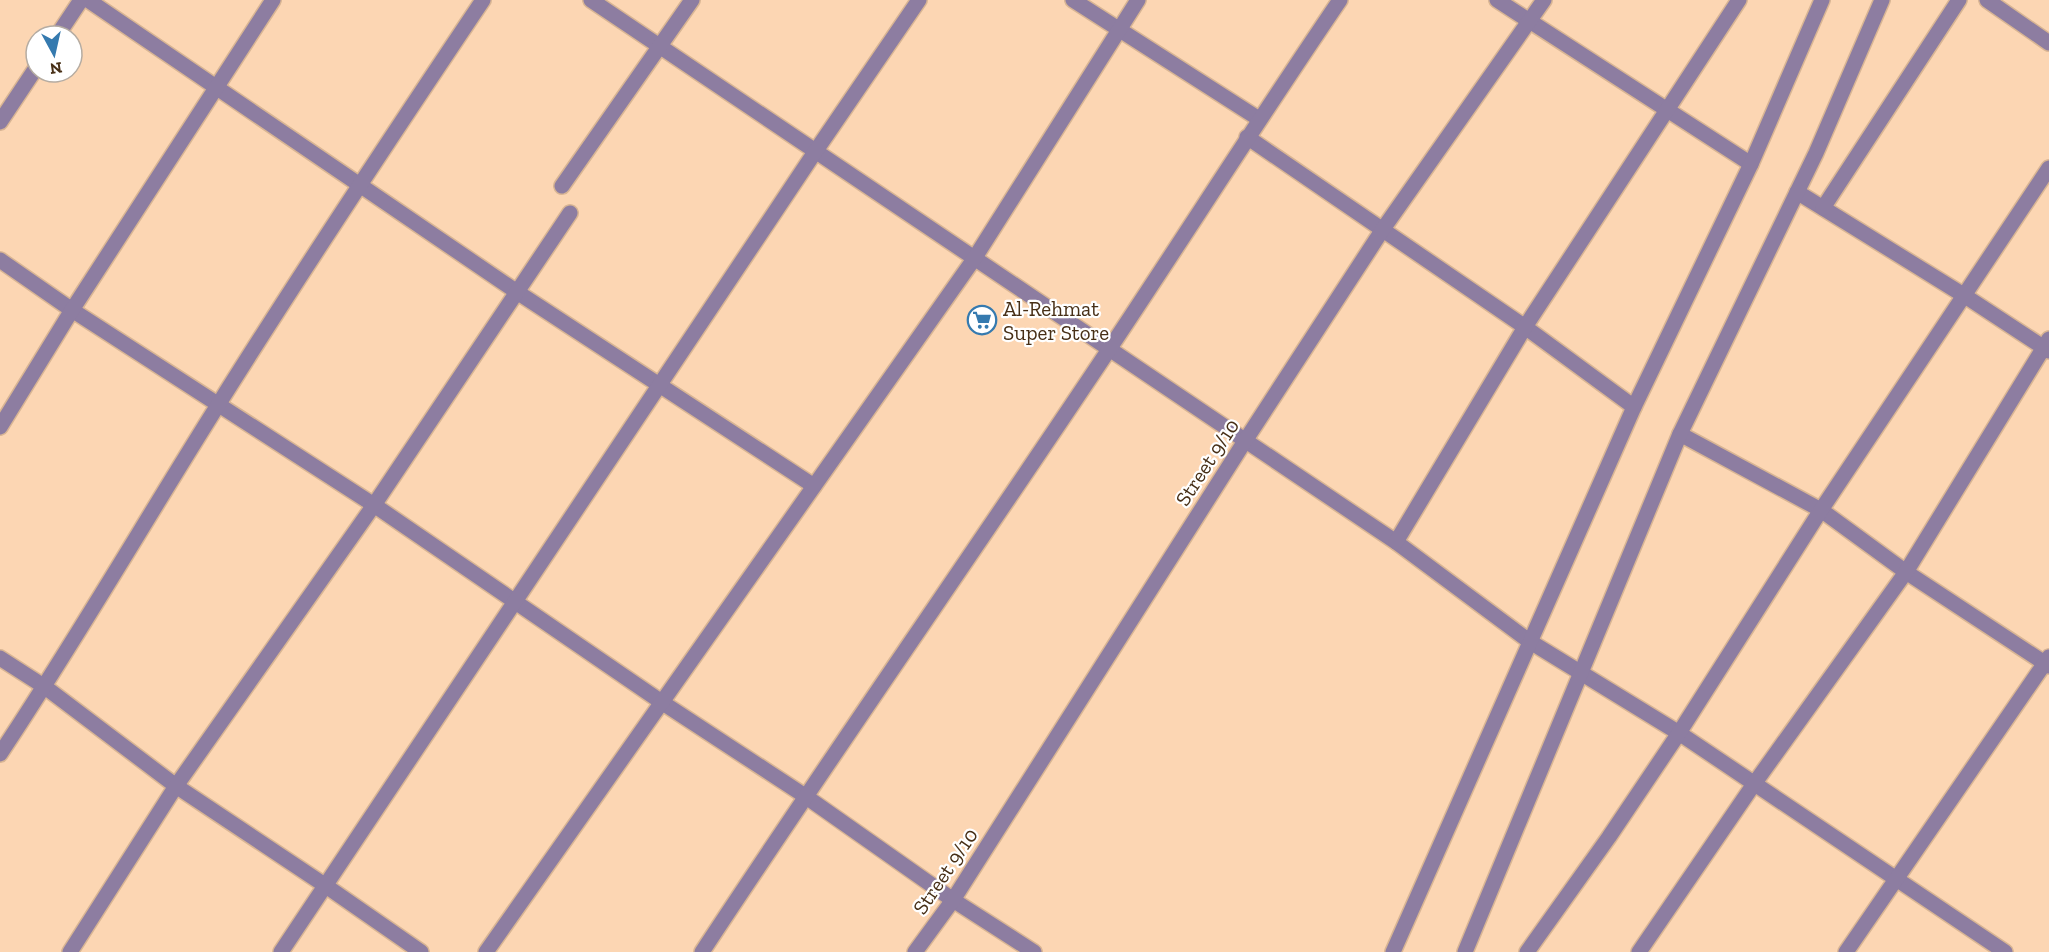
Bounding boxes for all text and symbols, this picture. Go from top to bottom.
north arrow [24,24,84,84]
text: N [49,58,63,79]
place label: Al-Rehmat Super Store [1003,296,1109,345]
supermarket icon: Al-Rehmat Super Store [966,304,998,336]
street label: Street 9/10 [1170,414,1244,510]
street label: Street 9/10 [907,823,983,919]

